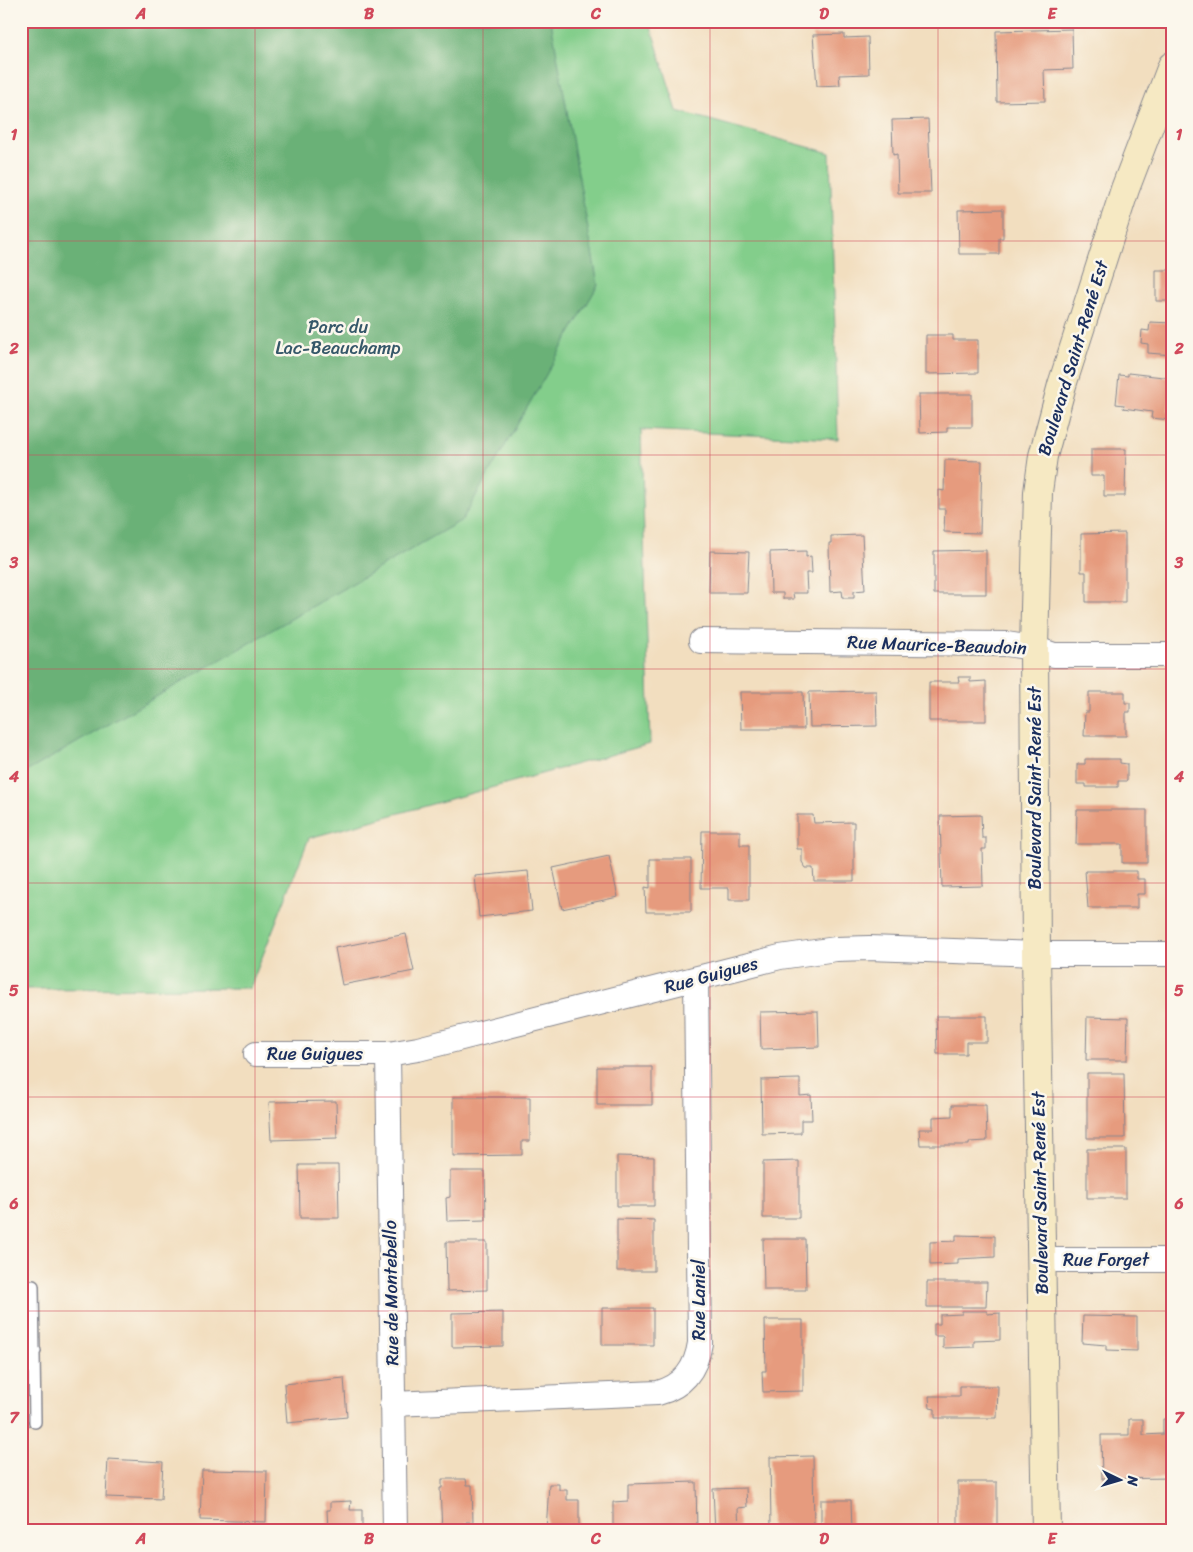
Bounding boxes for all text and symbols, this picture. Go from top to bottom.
text: A [135,0,146,28]
text: B [364,0,375,28]
text: C [590,0,602,28]
text: D [819,0,829,28]
text: E [1048,0,1058,28]
text: 1 [11,120,18,149]
text: 1 [1176,120,1183,149]
street label: Boulevard Saint-René Est [1028,256,1118,460]
park label: Parc du Lac-Beauchamp [276,311,401,364]
text: 2 [8,334,19,363]
text: 2 [1173,334,1184,363]
text: 3 [9,548,19,577]
text: 3 [1174,548,1184,577]
street label: Rue Maurice-Beaudoin [847,626,1028,664]
street label: Boulevard Saint-René Est [1019,686,1051,889]
text: 4 [8,762,19,791]
text: 4 [1173,762,1184,791]
street label: Rue Guigues [660,947,762,1003]
text: 5 [9,976,19,1005]
text: 5 [1174,976,1184,1005]
street label: Rue Guigues [267,1038,364,1070]
street label: Boulevard Saint-René Est [1022,1091,1058,1295]
text: 6 [8,1189,19,1218]
text: 6 [1173,1189,1184,1218]
street label: Rue de Montebello [374,1220,408,1366]
street label: Rue Forget [1063,1244,1150,1276]
street label: Rue Laniel [683,1259,715,1340]
text: 7 [9,1403,20,1432]
text: 7 [1174,1403,1185,1432]
north arrow [1096,1454,1146,1504]
text: N [1120,1474,1145,1487]
text: A [135,1524,146,1552]
text: B [364,1524,375,1552]
text: C [590,1524,602,1552]
text: D [819,1524,829,1552]
text: E [1048,1524,1058,1552]

